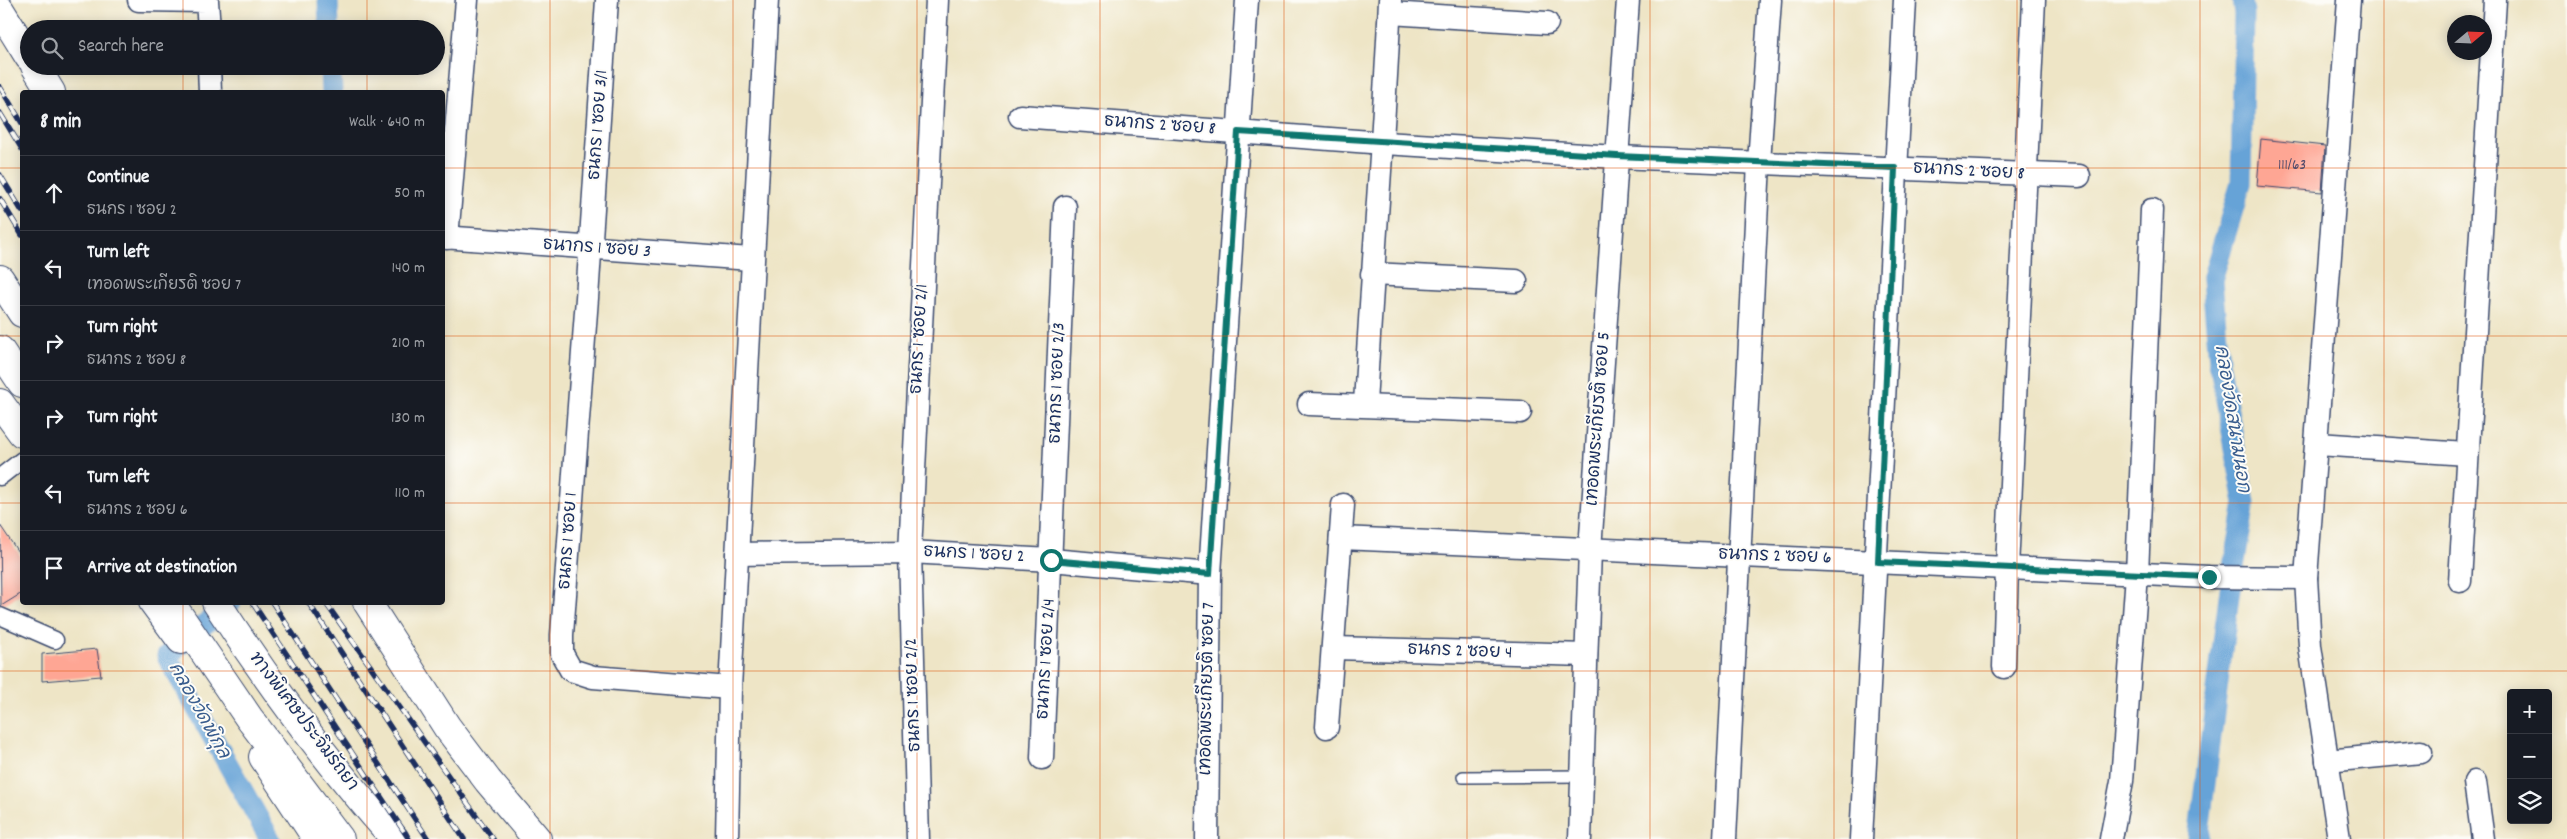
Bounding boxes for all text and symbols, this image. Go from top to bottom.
north arrow [2447,15,2492,60]
search box [20,20,445,75]
icon: search [38,34,66,62]
text: Search here [78,34,164,61]
street label: ธนกร 1 ซอย 3/1 [583,69,615,181]
text: 8 min [40,108,81,138]
street label: ธนากร 2 ซอย 8 [1103,110,1217,142]
text: Walk · 640 m [349,111,425,134]
house number: 111/63 [2278,155,2306,177]
street label: ธนากร 2 ซอย 8 [1913,157,2025,187]
text: Continue [87,165,149,192]
icon: ahead [40,179,68,207]
text: 50 m [394,182,425,205]
text: ธนกร 1 ซอย 2 [87,199,177,222]
street label: ธนากร 1 ซอย 3 [542,233,652,265]
text: Turn left [87,240,150,267]
icon: left [40,254,68,282]
text: 140 m [391,257,425,280]
text: เทอดพระเกียรติ ซอย 7 [87,274,241,297]
street label: ธนกร 1 ซอย 2/1 [905,283,935,395]
text: Turn right [87,315,158,342]
street label: ธนากร 1 ซอย 2/3 [1043,322,1073,444]
icon: right [40,329,68,357]
street label: เทอดพระเกียรติ ซอย 5 [1578,331,1618,507]
text: 210 m [391,332,425,355]
water label: คลองวัดสนามนอก [2206,343,2256,496]
text: ธนากร 2 ซอย 8 [87,349,186,372]
icon: right [40,404,68,432]
text: Turn right [87,405,158,432]
text: 130 m [391,407,425,430]
text: Turn left [87,465,150,492]
icon: left [40,479,68,507]
text: 110 m [395,482,425,505]
street label: ธนกร 1 ซอย 1 [553,492,585,590]
text: ธนากร 2 ซอย 6 [87,499,188,522]
street label: ธนกร 1 ซอย 2 [923,540,1025,570]
street label: ธนากร 2 ซอย 6 [1718,543,1832,571]
route start [1040,549,1063,572]
icon: arrive [40,554,68,582]
text: Arrive at destination [87,555,237,582]
route end [2198,566,2221,589]
street label: ธนากร 1 ซอย 2/4 [1031,598,1063,720]
street label: เทอดพระเกียรติ ซอย 7 [1192,602,1222,776]
street label: ธนกร 1 ซอย 2/2 [900,638,928,752]
street label: ธนกร 2 ซอย 4 [1407,638,1513,666]
street label: ทางพิเศษประจิมรัถยา [242,647,364,797]
water label: คลองวัดพิกุล [160,657,237,766]
map controls [2507,689,2552,824]
button: + [2507,689,2552,734]
button: − [2507,734,2552,779]
button: layers [2507,779,2552,824]

